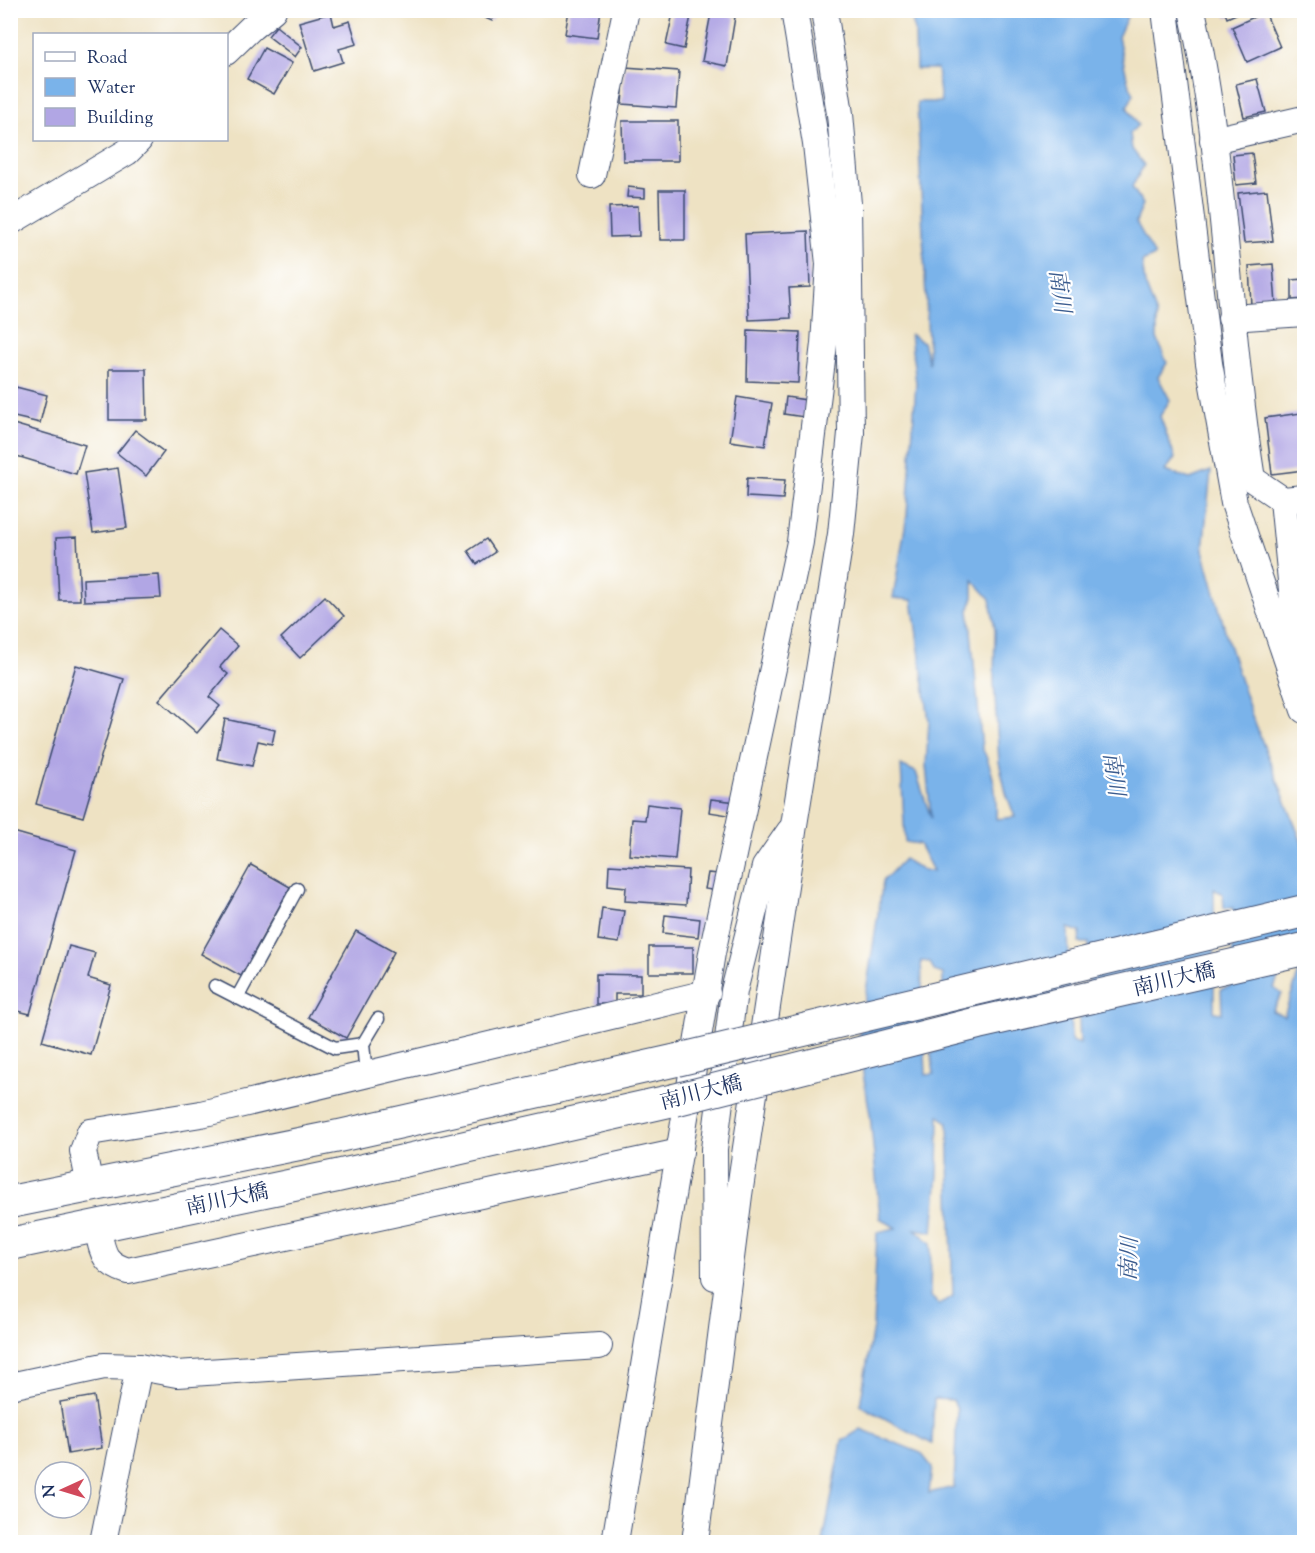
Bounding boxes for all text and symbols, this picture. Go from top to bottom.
legend [33,33,228,141]
text: Road [87,46,127,72]
text: Water [87,76,136,102]
text: Building [87,106,153,132]
water label: 南川 [1039,267,1077,317]
water label: 南川 [1093,750,1131,800]
street label: 南川大橋 [1130,957,1219,1005]
street label: 南川大橋 [657,1069,746,1119]
street label: 南川大橋 [183,1178,272,1224]
water label: 南川 [1114,1235,1148,1282]
north arrow [33,1460,93,1520]
text: N [39,1483,62,1498]

